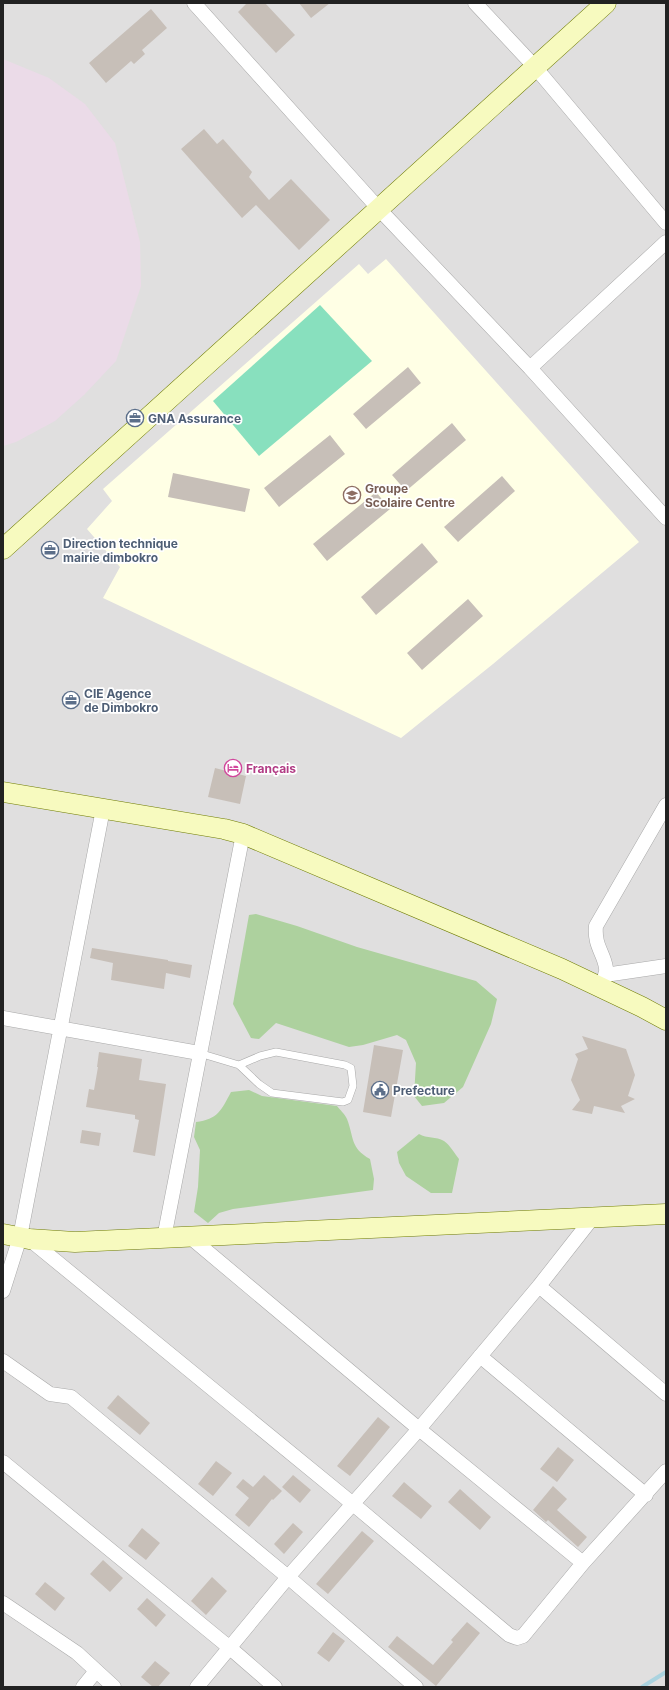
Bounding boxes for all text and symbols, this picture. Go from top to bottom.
office icon: GNA Assurance [125,408,145,428]
place label: GNA Assurance [148,411,241,426]
place label: Groupe Scolaire Centre [365,481,455,510]
school or university icon: Groupe Scolaire Centre [342,485,362,505]
place label: Direction technique mairie dimbokro [63,536,178,565]
office icon: Direction technique mairie dimbokro [40,540,60,560]
place label: CIE Agence de Dimbokro [84,686,158,715]
office icon: CIE Agence de Dimbokro [61,690,81,710]
hotel icon: Français [223,758,243,778]
place label: Français [246,761,296,776]
public building icon: Prefecture [370,1080,390,1100]
place label: Prefecture [393,1083,455,1098]

